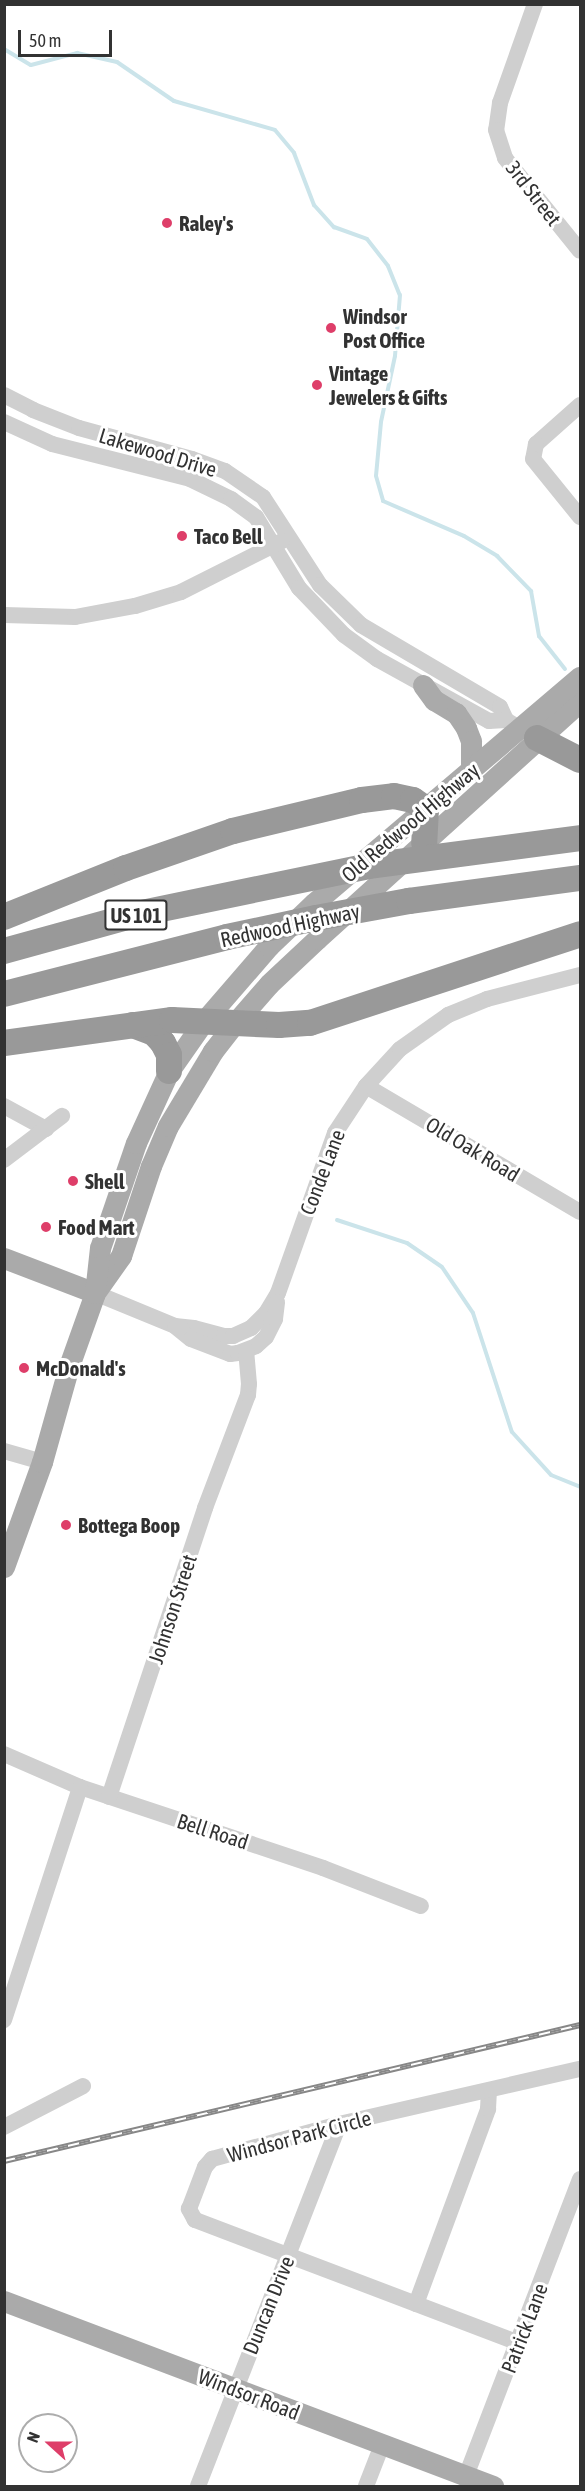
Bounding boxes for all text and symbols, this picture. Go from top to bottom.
scale bar [21,18,116,56]
text: 50 m [29,30,61,51]
street label: 3rd Street [501,156,567,230]
place label: Raley's [179,210,233,236]
marker: Raley's [160,216,174,230]
place label: Windsor Post Office [343,303,425,353]
marker: Windsor Post Office [324,321,338,335]
place label: Vintage Jewelers & Gifts [329,360,447,410]
marker: Vintage Jewelers & Gifts [310,378,324,392]
street label: Lakewood Drive [96,422,220,482]
place label: Taco Bell [194,523,263,549]
marker: Taco Bell [175,529,189,543]
street label: Old Redwood Highway [336,757,484,887]
road number: US 101 [103,898,169,932]
street label: Redwood Highway [218,898,362,952]
street label: Old Oak Road [422,1111,524,1187]
street label: Conde Lane [294,1126,350,1218]
place label: Shell [85,1168,125,1194]
marker: Shell [66,1174,80,1188]
place label: Food Mart [58,1214,134,1240]
marker: Food Mart [39,1220,53,1234]
place label: McDonald's [36,1355,126,1381]
marker: McDonald's [17,1361,31,1375]
place label: Bottega Boop [78,1512,180,1538]
marker: Bottega Boop [59,1518,73,1532]
street label: Johnson Street [142,1551,202,1667]
street label: Bell Road [174,1808,252,1854]
street label: Windsor Park Circle [224,2105,374,2167]
street label: Duncan Drive [237,2252,299,2358]
street label: Patrick Lane [495,2280,553,2376]
street label: Windsor Road [195,2363,303,2425]
north arrow [18,2413,78,2473]
text: N [23,2430,43,2445]

